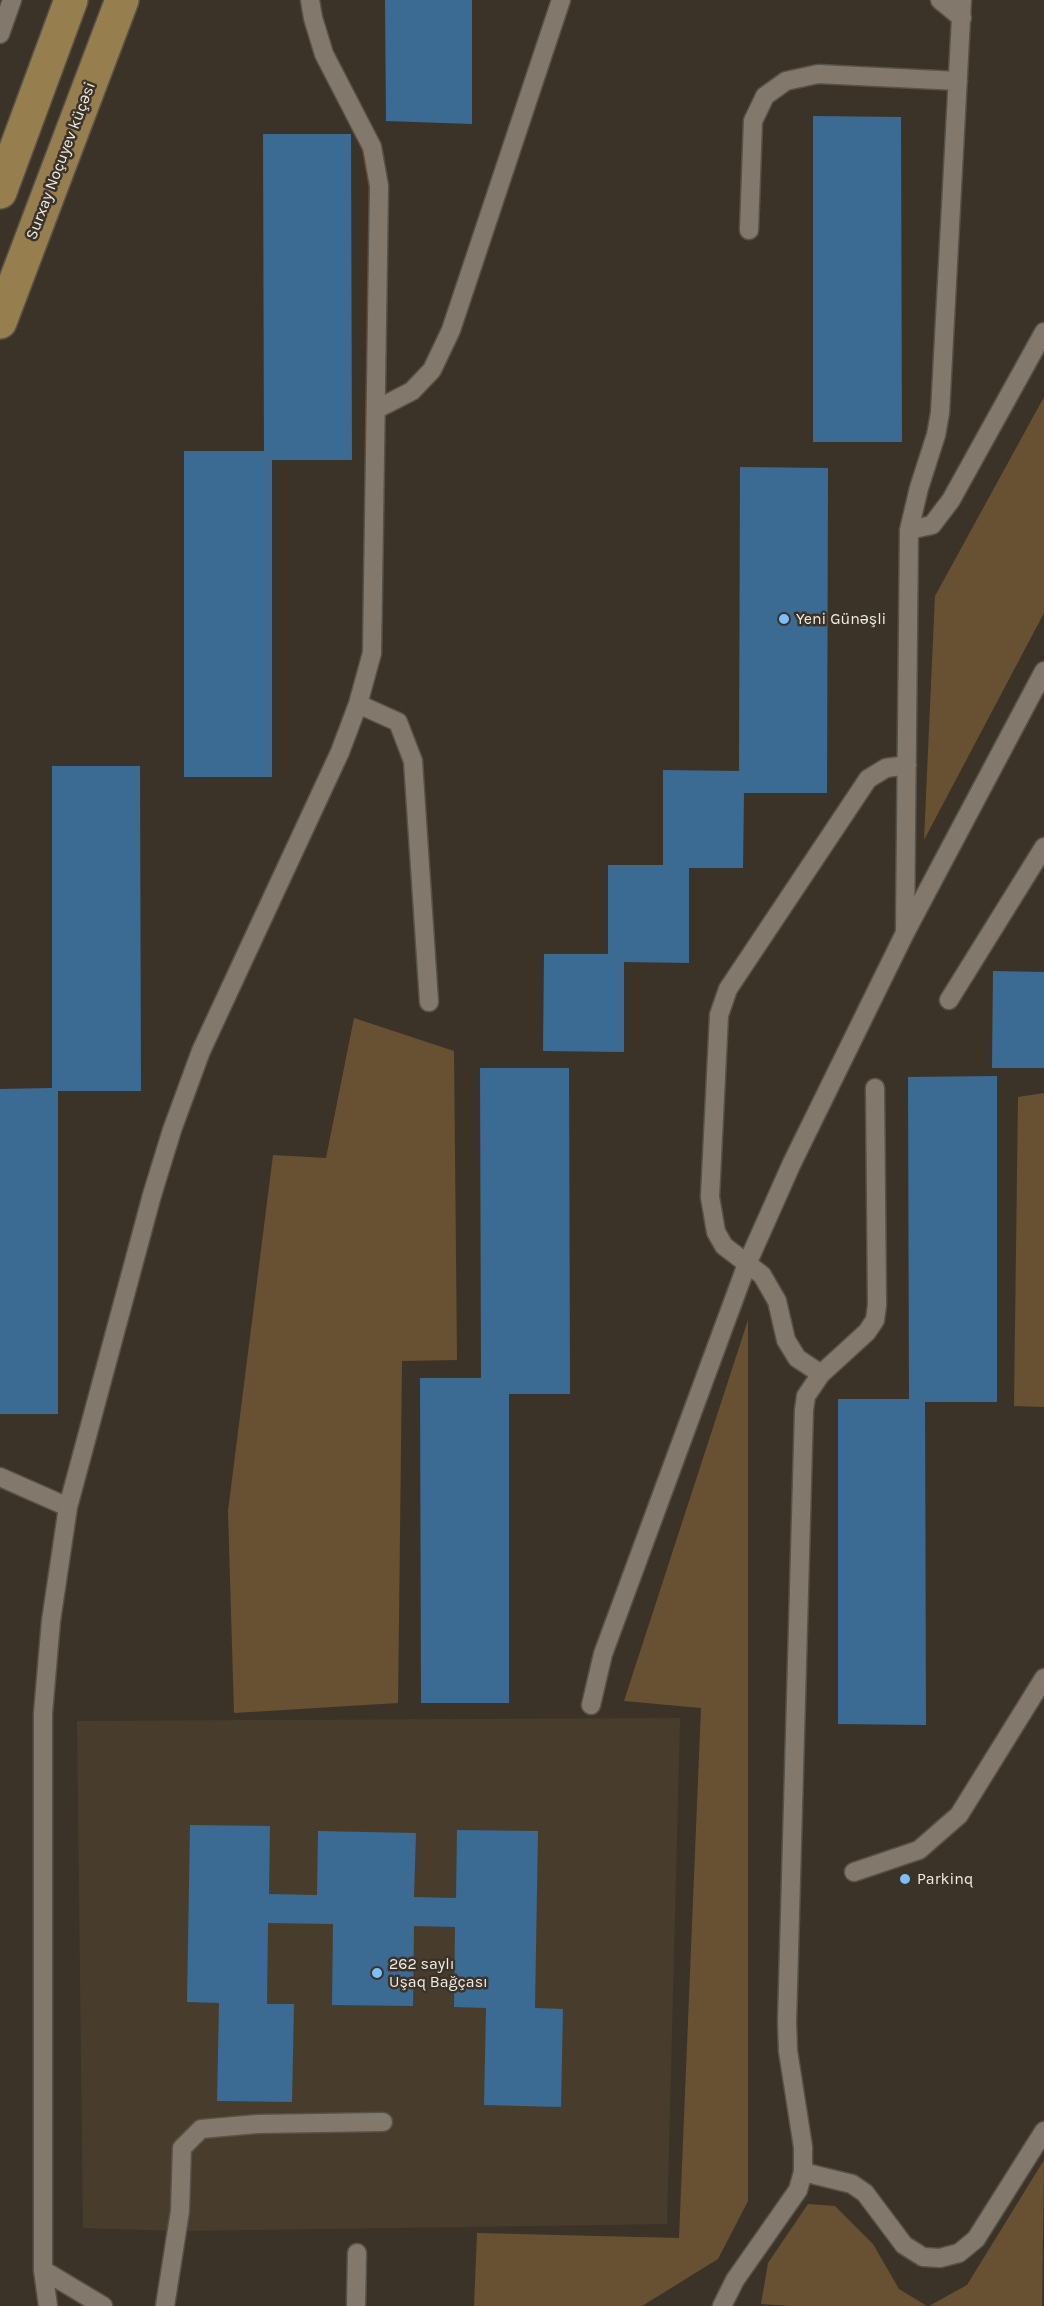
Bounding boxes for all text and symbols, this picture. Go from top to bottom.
street label: Surxay Noçuyev küçəsi [22,79,100,243]
place label: Yeni Günəşli [796,609,886,629]
marker: Yeni Günəşli [777,612,791,626]
place label: Parkinq [917,1869,973,1889]
marker: Parkinq [898,1872,912,1886]
place label: 262 saylı Uşaq Bağçası [389,1954,488,1992]
marker: 262 saylı Uşaq Bağçası [370,1966,384,1980]

